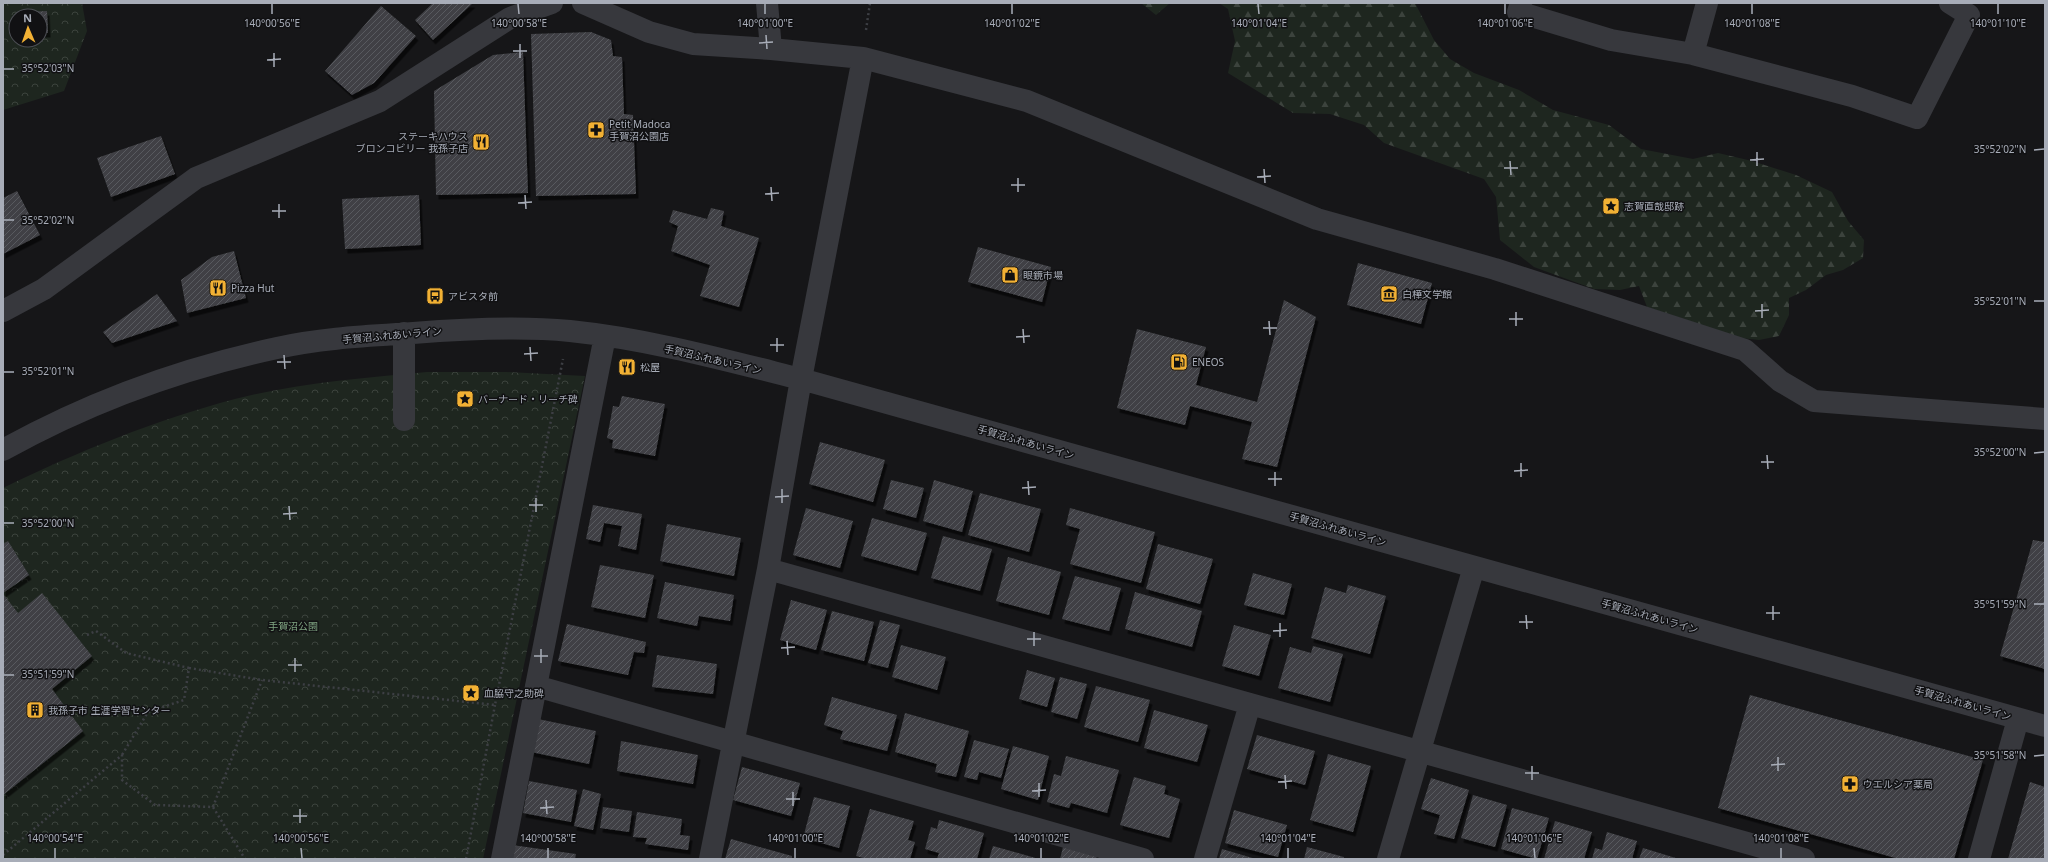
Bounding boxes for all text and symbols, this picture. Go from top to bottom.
north arrow [8,8,48,48]
text: N [23,10,32,25]
text: 140°00'56"E [244,16,300,30]
text: 140°00'58"E [491,16,547,30]
text: 140°01'00"E [737,16,793,30]
text: 140°01'02"E [984,16,1040,30]
text: 140°01'04"E [1231,16,1287,30]
text: 140°01'06"E [1477,16,1533,30]
text: 140°01'08"E [1724,16,1780,30]
text: 140°01'10"E [1970,16,2026,30]
text: 35°52'03"N [22,61,74,75]
place label: Petit Madoca 手賀沼公園店 [609,117,670,143]
pharmacy icon: Petit Madoca 手賀沼公園店 [586,120,606,140]
place label: ステーキハウス ブロンコビリー 我孫子店 [355,129,468,155]
restaurant icon: ステーキハウス ブロンコビリー 我孫子店 [471,132,491,152]
text: 35°52'02"N [1974,142,2026,156]
place icon: 志賀直哉邸跡 [1601,196,1621,216]
place label: 志賀直哉邸跡 [1624,199,1684,213]
text: 35°52'02"N [22,213,74,227]
shop icon: 眼鏡市場 [1000,265,1020,285]
place label: 眼鏡市場 [1023,268,1063,282]
restaurant icon: Pizza Hut [208,278,228,298]
place label: Pizza Hut [231,281,275,295]
museum icon: 白樺文学館 [1379,284,1399,304]
bus stop icon: アビスタ前 [425,286,445,306]
place label: 白樺文学館 [1402,287,1452,301]
place label: アビスタ前 [448,289,498,303]
text: 35°52'01"N [1974,294,2026,308]
street label: 手賀沼ふれあいライン [342,324,442,346]
street label: 手賀沼ふれあいライン [663,341,763,377]
fuel station icon: ENEOS [1169,352,1189,372]
place label: ENEOS [1192,355,1225,369]
restaurant icon: 松屋 [617,357,637,377]
place label: 松屋 [640,360,660,374]
text: 35°52'01"N [22,364,74,378]
place icon: バーナード・リーチ碑 [455,389,475,409]
place label: バーナード・リーチ碑 [478,392,578,406]
street label: 手賀沼ふれあいライン [976,421,1076,463]
text: 35°52'00"N [1974,445,2026,459]
street label: 手賀沼ふれあいライン [1288,508,1388,550]
text: 35°52'00"N [22,516,74,530]
street label: 手賀沼ふれあいライン [1600,595,1700,637]
text: 35°51'59"N [1974,597,2026,611]
park label: 手賀沼公園 [268,619,318,633]
text: 35°51'59"N [22,667,74,681]
street label: 手賀沼ふれあいライン [1913,682,2013,724]
place icon: 血脇守之助碑 [461,683,481,703]
place label: 血脇守之助碑 [484,686,544,700]
building icon: 我孫子市 生涯学習センター [25,700,45,720]
place label: 我孫子市 生涯学習センター [48,703,171,717]
text: 35°51'58"N [1974,748,2026,762]
pharmacy icon: ウエルシア薬局 [1840,774,1860,794]
place label: ウエルシア薬局 [1863,777,1933,791]
text: 140°00'54"E [27,831,83,845]
text: 140°00'56"E [273,831,329,845]
text: 140°00'58"E [520,831,576,845]
text: 140°01'00"E [767,831,823,845]
text: 140°01'02"E [1013,831,1069,845]
text: 140°01'04"E [1260,831,1316,845]
text: 140°01'06"E [1506,831,1562,845]
text: 140°01'08"E [1753,831,1809,845]

